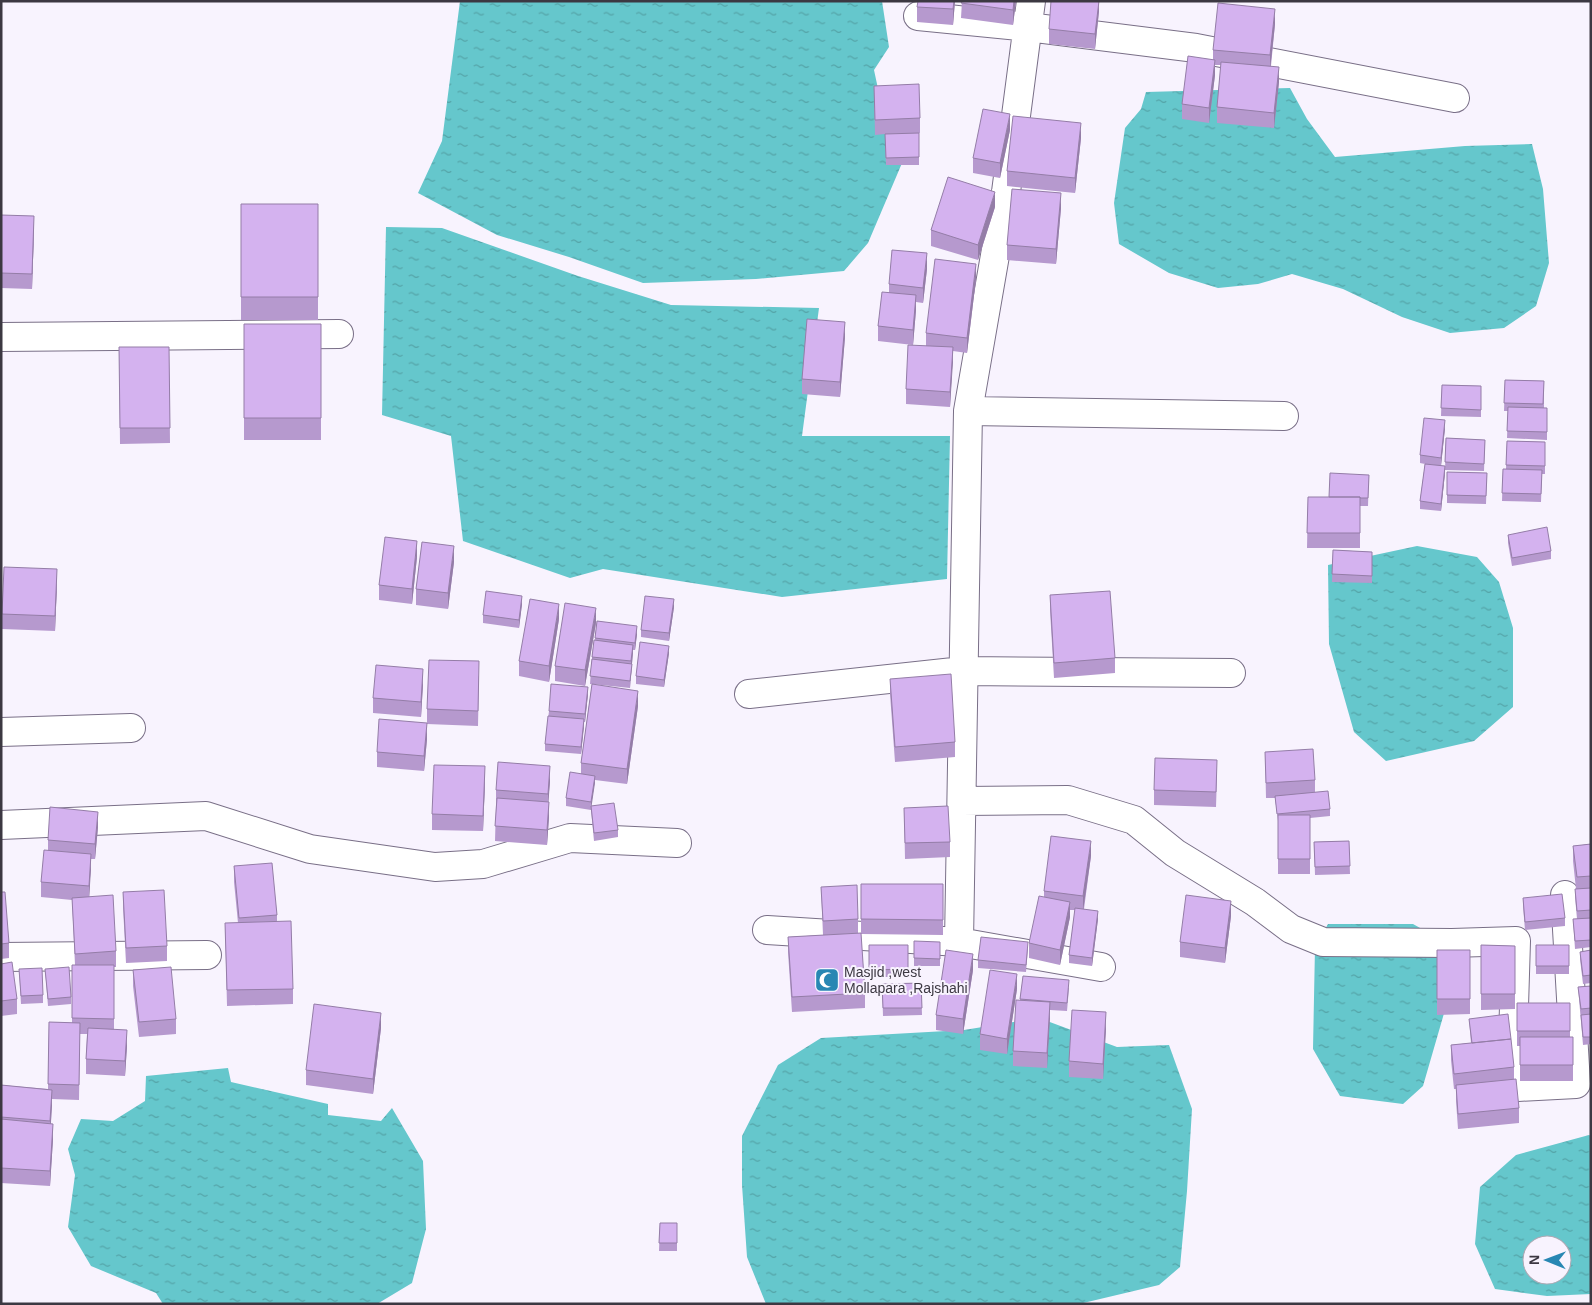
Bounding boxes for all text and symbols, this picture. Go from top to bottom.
place label: Masjid ,west Mollapara ,Rajshahi [844,964,968,996]
mosque icon: Masjid ,west Mollapara ,Rajshahi [814,967,840,993]
north arrow [1522,1235,1572,1285]
text: N [1526,1255,1542,1265]

